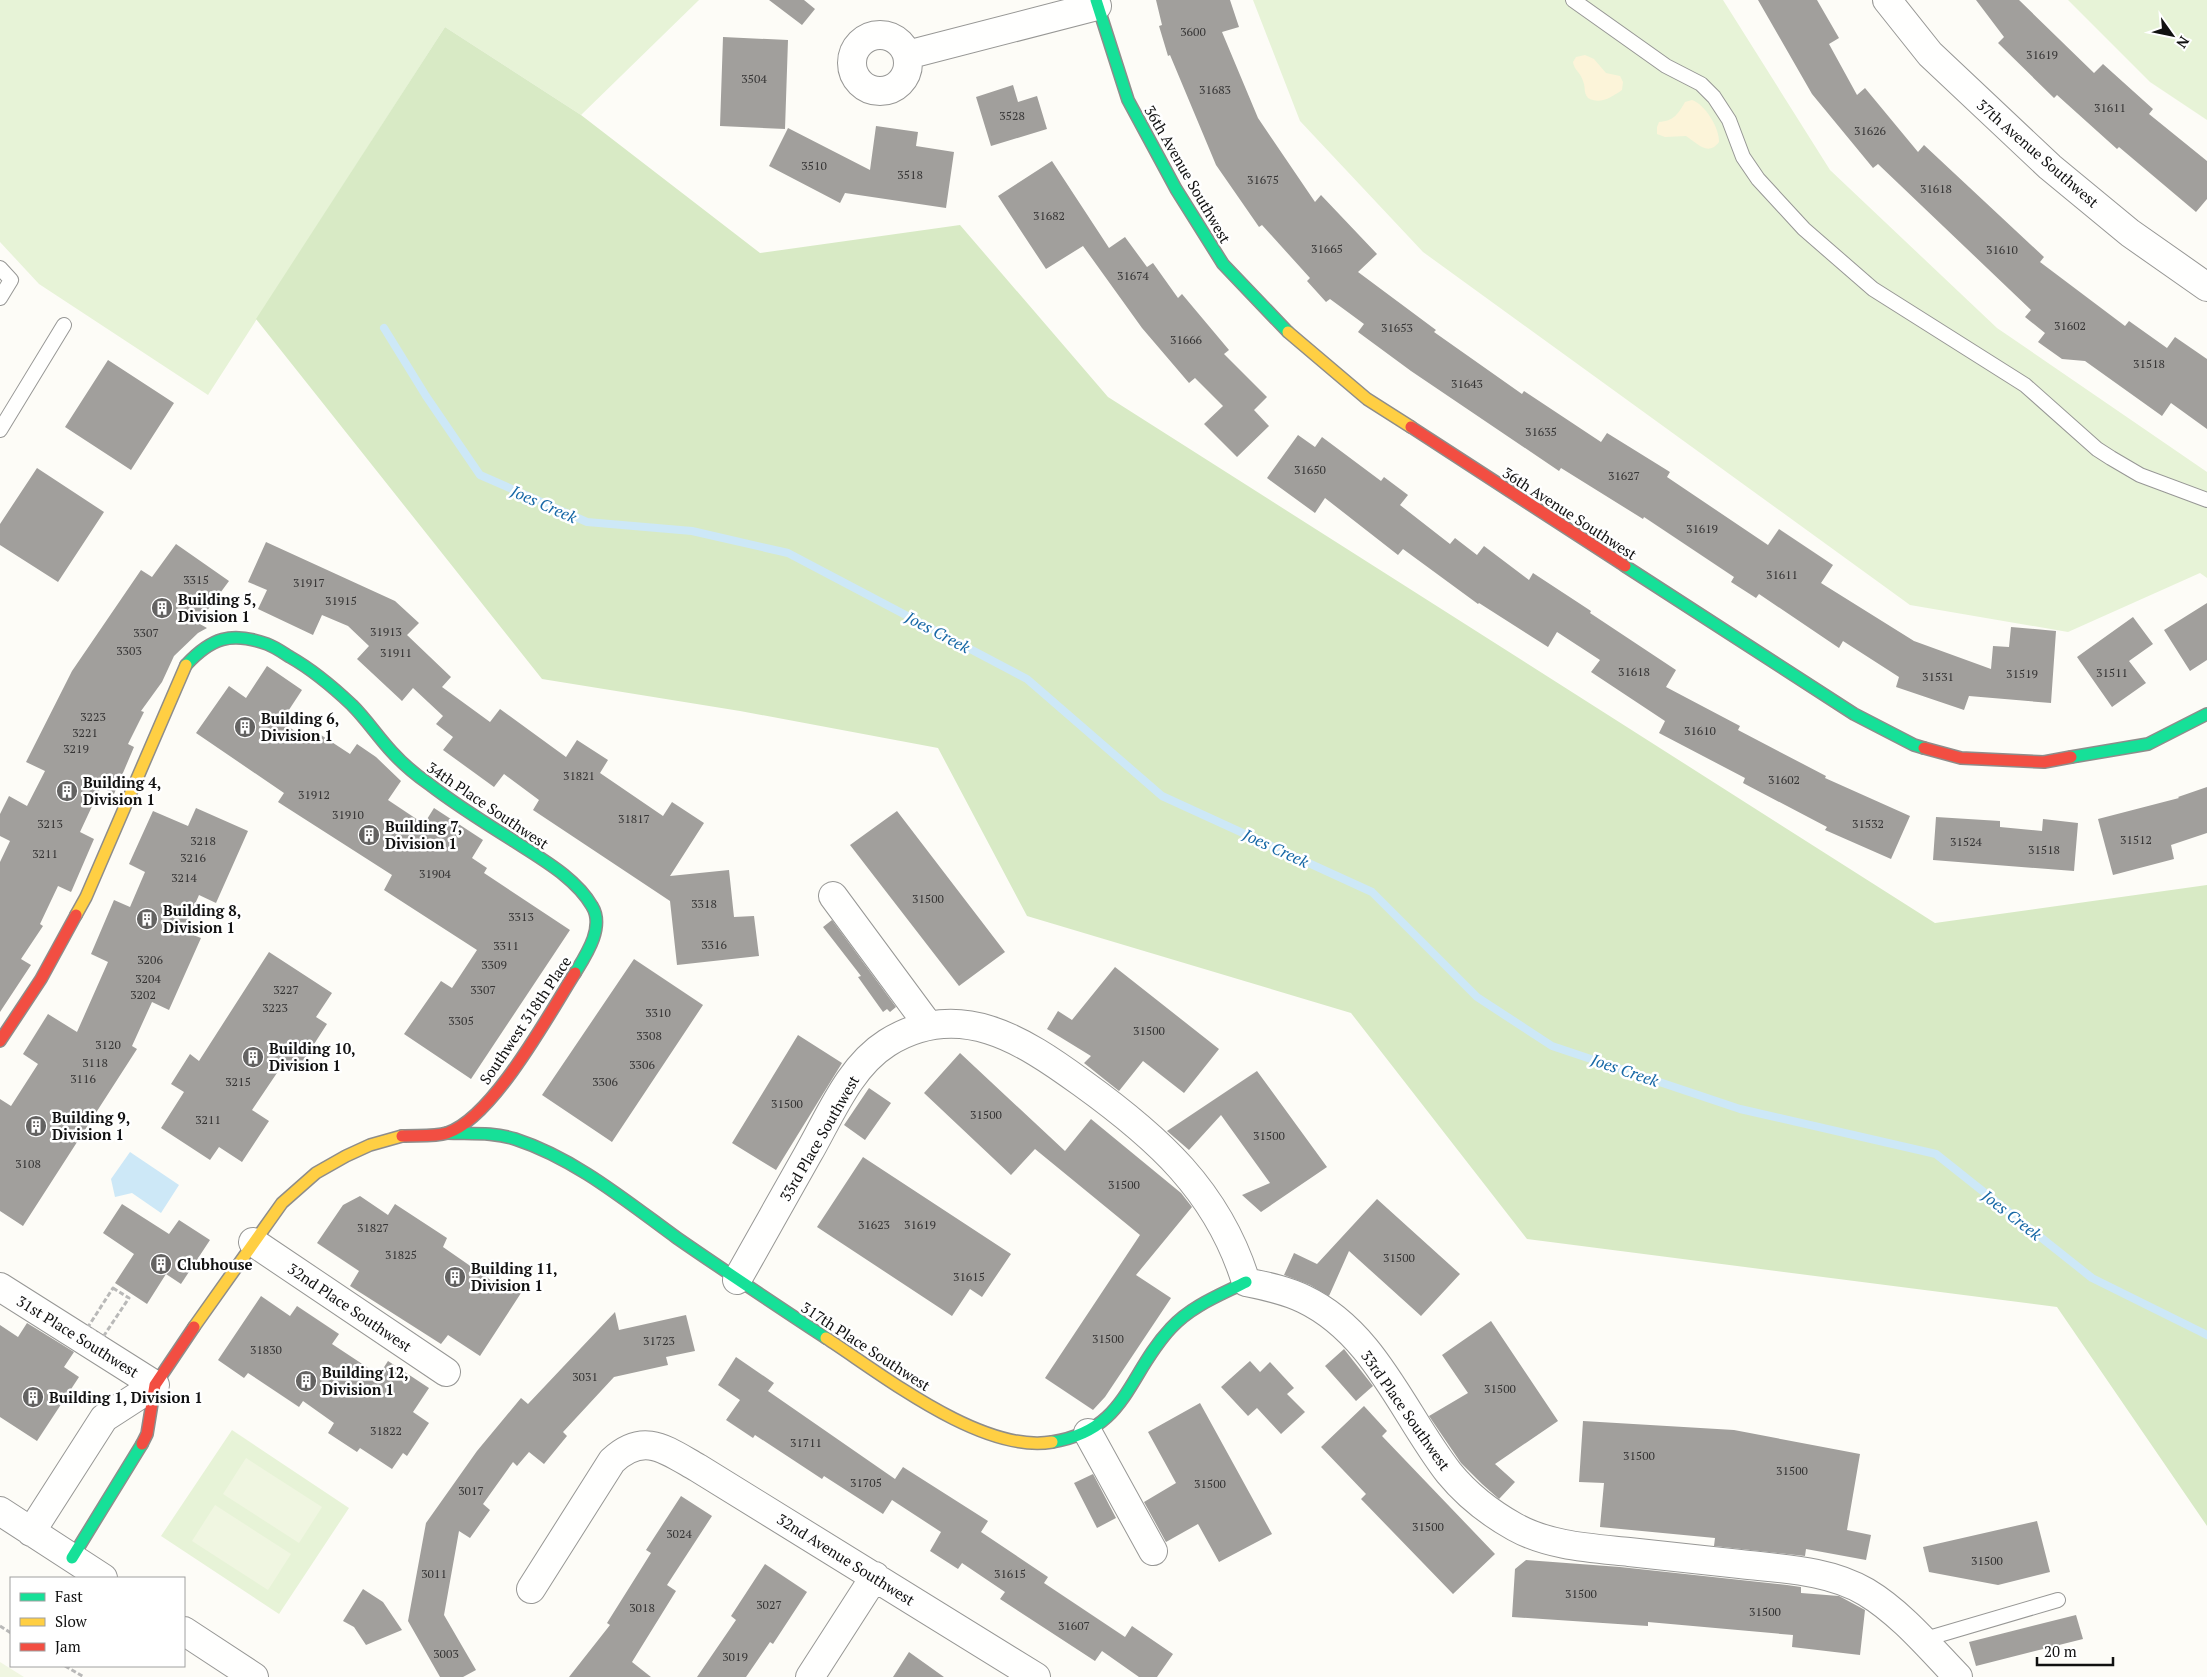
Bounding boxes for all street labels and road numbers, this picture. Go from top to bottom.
street label: 37th Avenue Southwest [1973,94,2104,212]
street label: 36th Avenue Southwest [1140,101,1236,247]
street label: 36th Avenue Southwest [1499,462,1641,564]
street label: 34th Place Southwest [423,757,553,853]
street label: Southwest 318th Place [475,952,575,1088]
street label: 33rd Place Southwest [775,1071,863,1205]
street label: 32nd Place Southwest [284,1258,416,1356]
street label: 31st Place Southwest [13,1290,143,1382]
street label: 317th Place Southwest [798,1297,935,1395]
street label: 33rd Place Southwest [1357,1346,1455,1474]
street label: 32nd Avenue Southwest [773,1508,919,1610]

